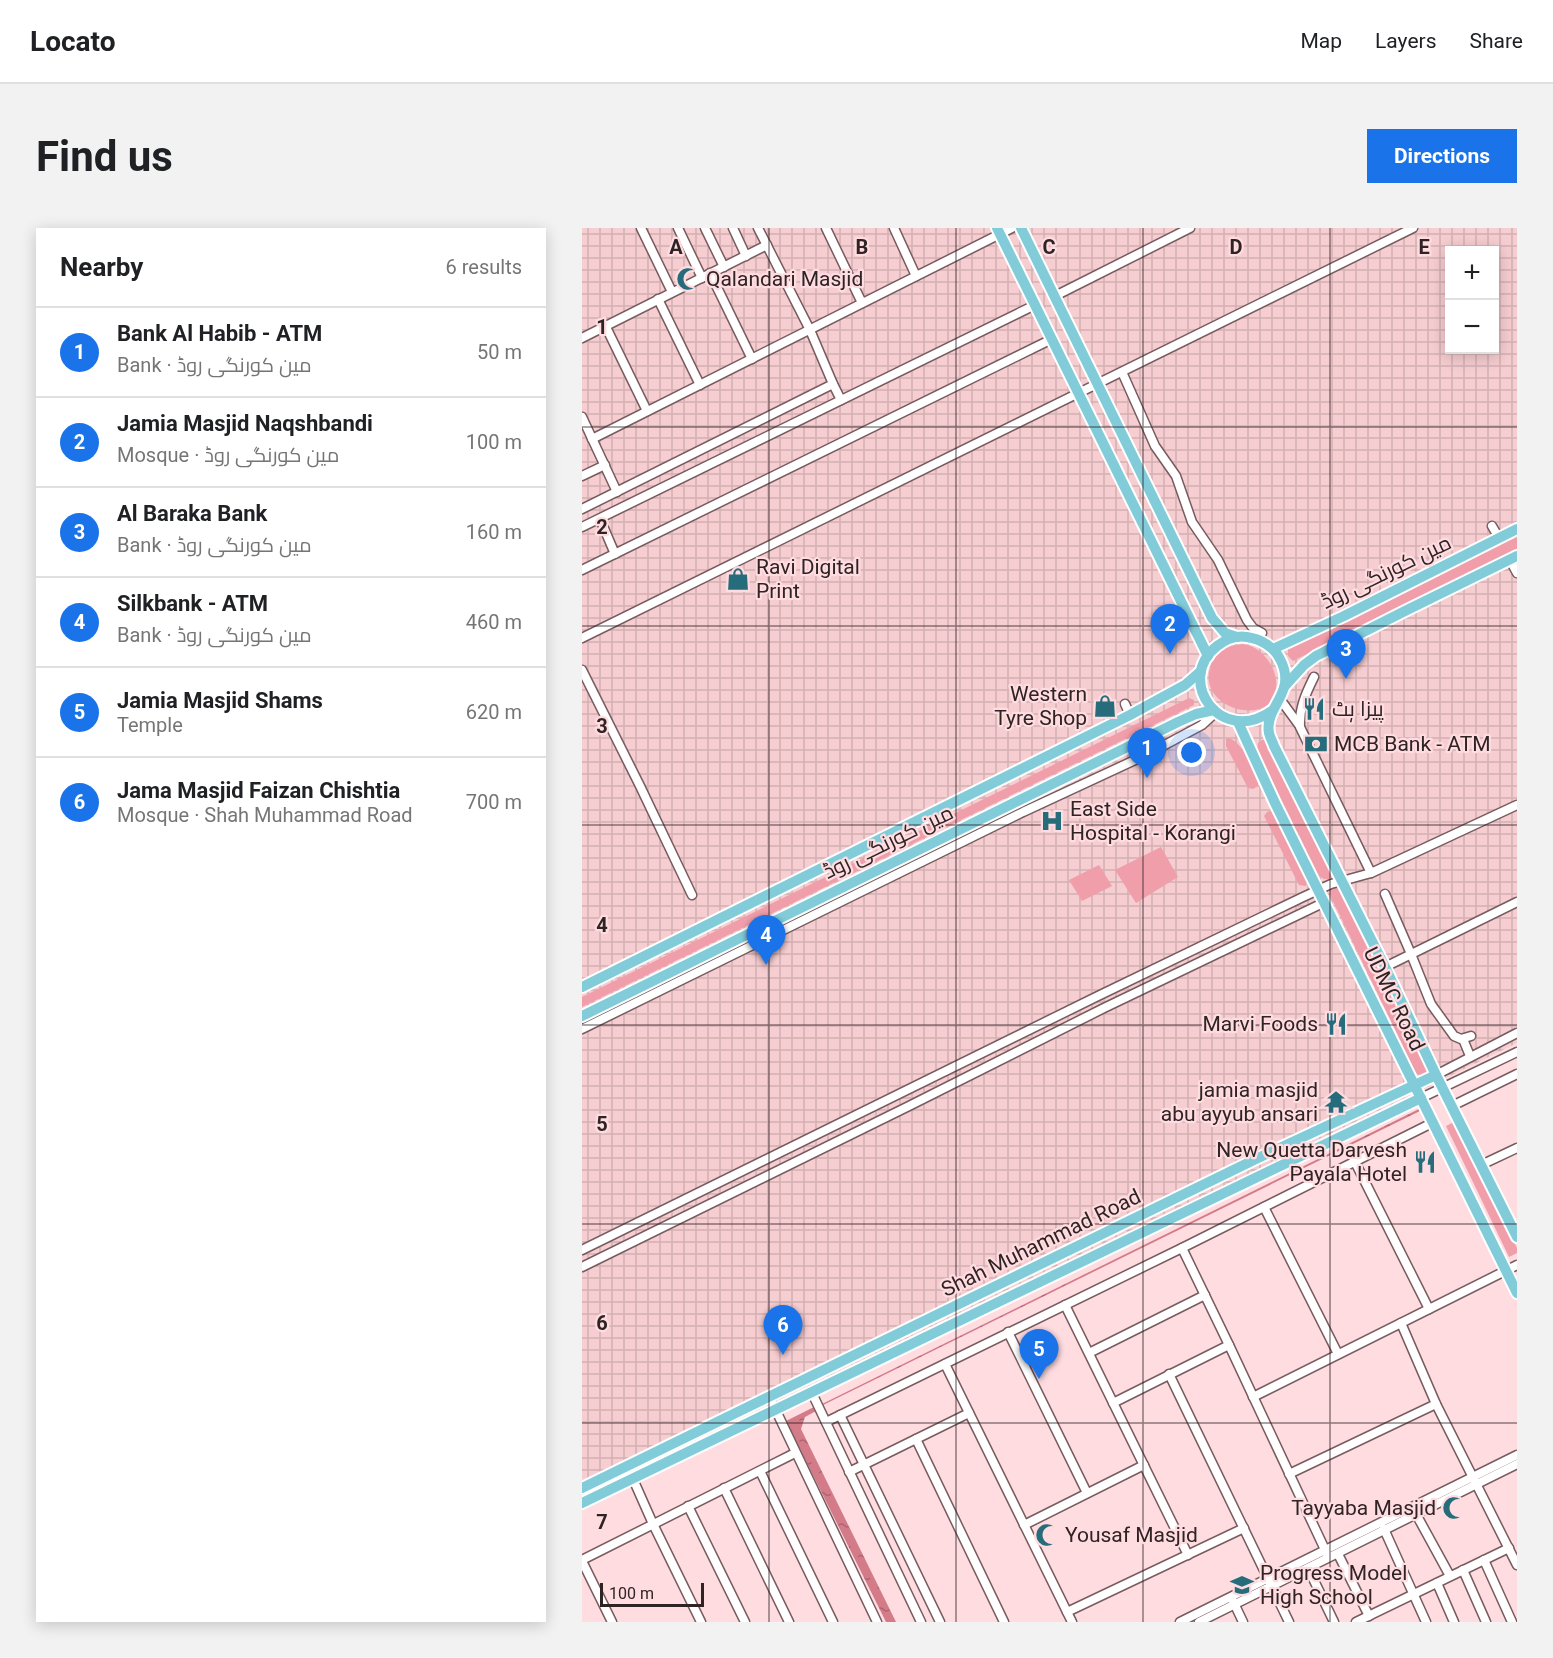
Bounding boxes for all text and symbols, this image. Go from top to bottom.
text: Locato [30,25,115,58]
text: Map [1300,29,1342,53]
text: Layers [1375,29,1436,53]
text: Share [1469,29,1523,53]
button: Directions [1367,129,1517,183]
text: Find us [36,132,173,181]
text: A [669,235,683,259]
text: B [856,235,868,259]
text: C [1042,235,1056,259]
text: D [1230,235,1243,259]
text: E [1418,235,1430,259]
map controls [1445,246,1499,354]
button: + [1445,246,1499,300]
text: Nearby [60,252,143,282]
text: 6 results [446,255,522,279]
mosque icon: Qalandari Masjid [675,266,701,292]
place label: Qalandari Masjid [706,267,863,291]
button: − [1445,300,1499,354]
text: 1 [596,315,608,339]
text: Bank Al Habib - ATM [117,321,322,346]
text: 1 [74,340,85,364]
text: 50 m [477,340,522,364]
text: Bank · مین کورنگی روڈ [117,353,312,377]
text: Jamia Masjid Naqshbandi [117,411,373,436]
text: 2 [74,430,85,454]
text: 100 m [466,430,522,454]
text: Mosque · مین کورنگی روڈ [117,443,339,467]
text: Al Baraka Bank [117,501,267,526]
text: 2 [596,515,608,539]
text: 3 [74,520,85,544]
text: 160 m [466,520,522,544]
street label: مین کورنگی روڈ [1317,530,1455,615]
text: Bank · مین کورنگی روڈ [117,533,312,557]
place label: Ravi Digital Print [756,555,860,603]
shop icon: Ravi Digital Print [725,566,751,592]
text: Silkbank - ATM [117,591,268,616]
pin: 2 [1150,604,1190,654]
text: 4 [74,610,85,634]
text: 460 m [466,610,522,634]
text: Bank · مین کورنگی روڈ [117,623,312,647]
pin: 3 [1326,630,1365,679]
place label: Western Tyre Shop [994,682,1087,730]
text: Jamia Masjid Shams [117,688,323,713]
shop icon: Western Tyre Shop [1092,693,1118,719]
restaurant icon: پیزا ہٹ [1301,696,1327,722]
place label: پیزا ہٹ [1332,697,1384,723]
text: 5 [74,700,85,724]
text: 620 m [466,700,522,724]
text: Temple [117,713,183,737]
text: 3 [596,714,608,738]
pin: 1 [1128,728,1166,778]
bank icon: MCB Bank - ATM [1303,731,1329,757]
place label: MCB Bank - ATM [1334,732,1491,756]
your location [1177,738,1206,767]
text: Jama Masjid Faizan Chishtia [117,778,400,803]
text: 6 [74,790,85,814]
text: 700 m [466,790,522,814]
place label: East Side Hospital - Korangi [1070,797,1236,845]
street label: مین کورنگی روڈ [819,800,957,885]
text: Mosque · Shah Muhammad Road [117,803,413,827]
hospital icon: East Side Hospital - Korangi [1039,808,1065,834]
text: 4 [596,913,608,937]
pin: 4 [746,916,786,965]
street label: UDMC Road [1358,943,1430,1055]
restaurant icon: Marvi Foods [1323,1011,1349,1037]
place label: Marvi Foods [1202,1012,1318,1036]
place label: jamia masjid abu ayyub ansari [1161,1078,1318,1126]
temple icon: jamia masjid abu ayyub ansari [1323,1089,1349,1115]
text: 5 [596,1112,608,1136]
place label: New Quetta Darvesh Payala Hotel [1216,1138,1407,1186]
restaurant icon: New Quetta Darvesh Payala Hotel [1412,1149,1438,1175]
street label: Shah Muhammad Road [937,1184,1145,1302]
pin: 6 [764,1306,802,1355]
text: 6 [596,1311,608,1335]
pin: 5 [1020,1330,1058,1379]
mosque icon: Tayyaba Masjid [1441,1495,1467,1521]
place label: Tayyaba Masjid [1291,1496,1436,1520]
text: 7 [596,1510,608,1534]
mosque icon: Yousaf Masjid [1034,1522,1060,1548]
place label: Yousaf Masjid [1065,1523,1198,1547]
place label: Progress Model High School [1260,1561,1407,1609]
school or university icon: Progress Model High School [1229,1572,1255,1598]
scale bar [600,1580,704,1608]
text: 100 m [609,1584,654,1603]

